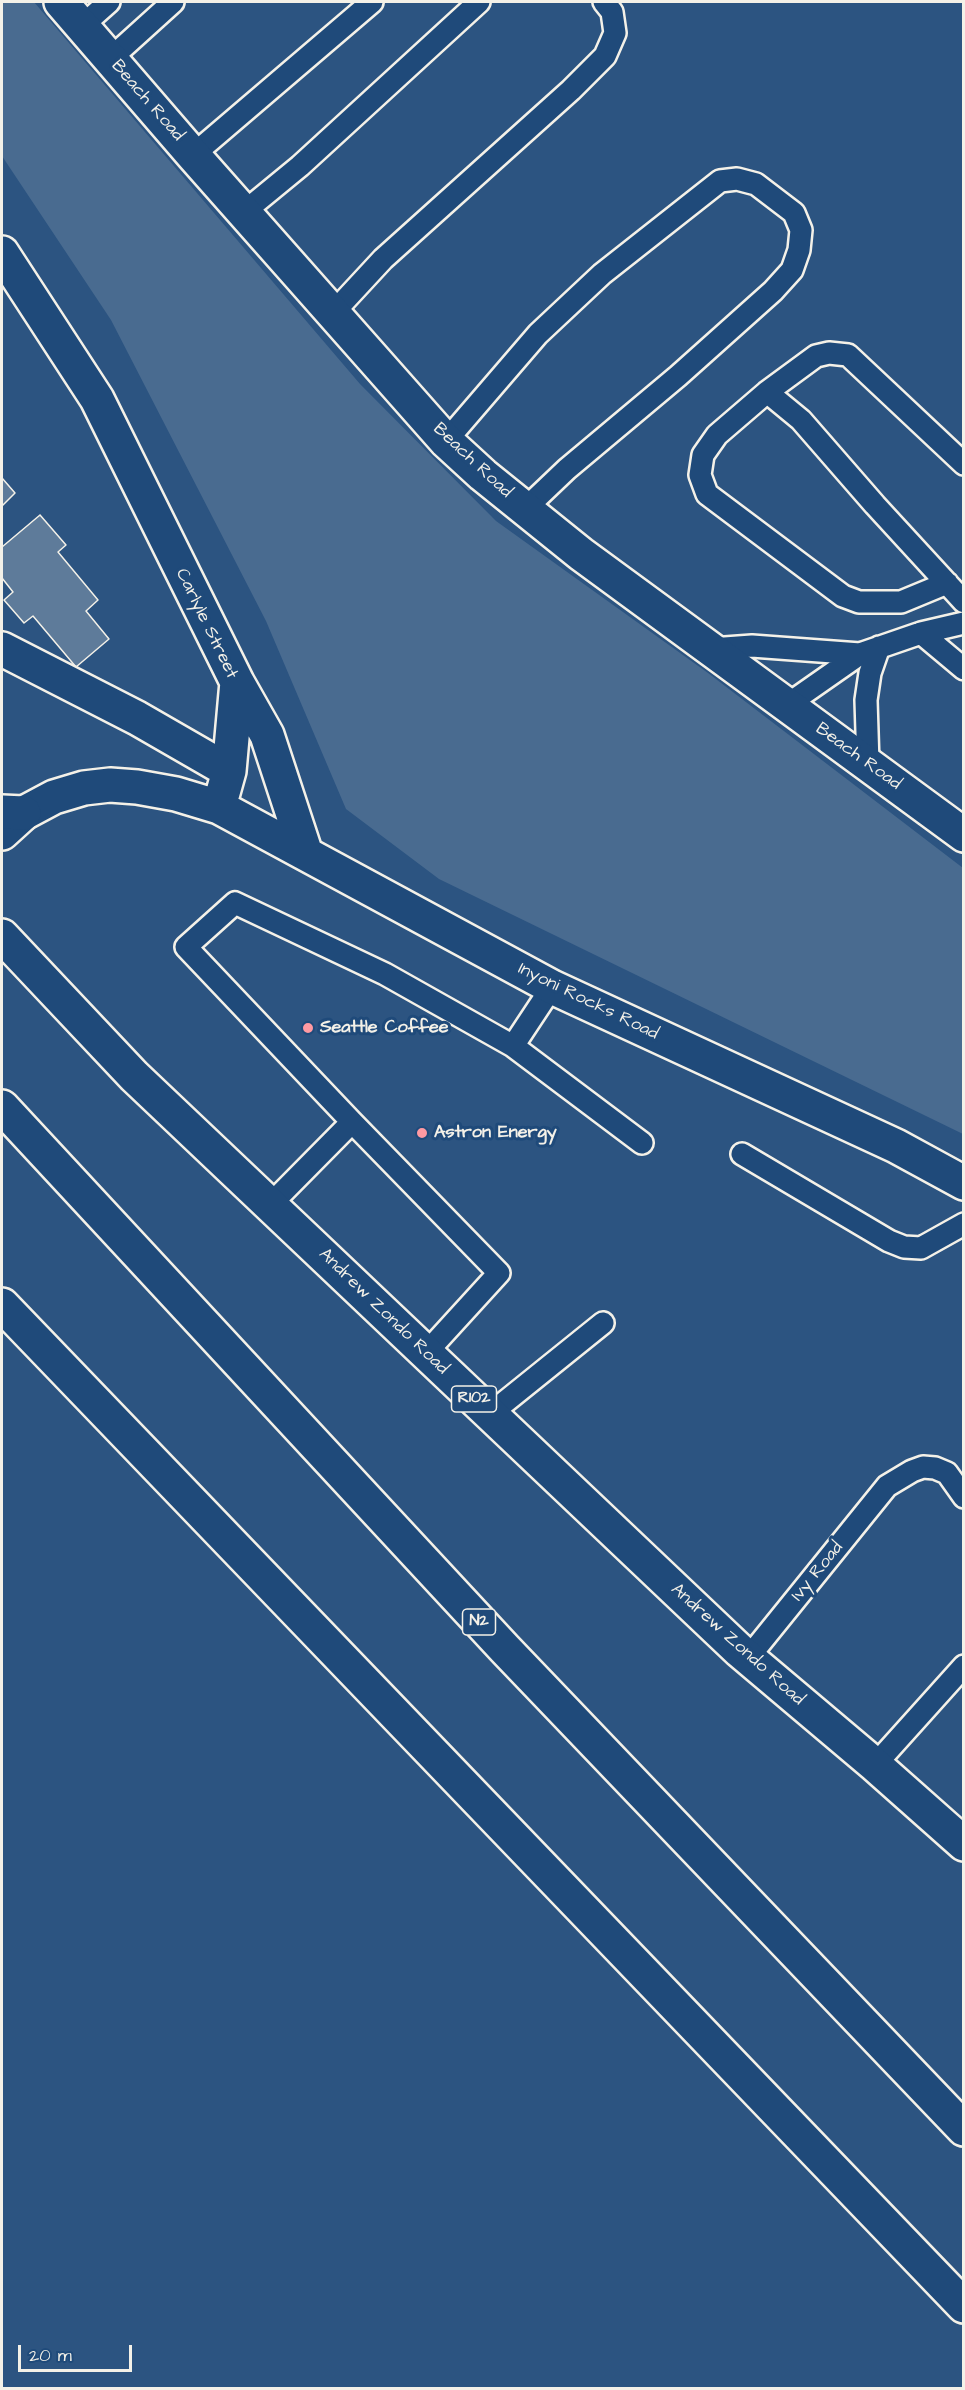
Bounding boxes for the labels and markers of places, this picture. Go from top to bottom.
place label: Seattle Coffee [320,1017,449,1039]
marker: Seattle Coffee [301,1021,315,1035]
place label: Astron Energy [434,1122,557,1144]
marker: Astron Energy [415,1126,429,1140]

